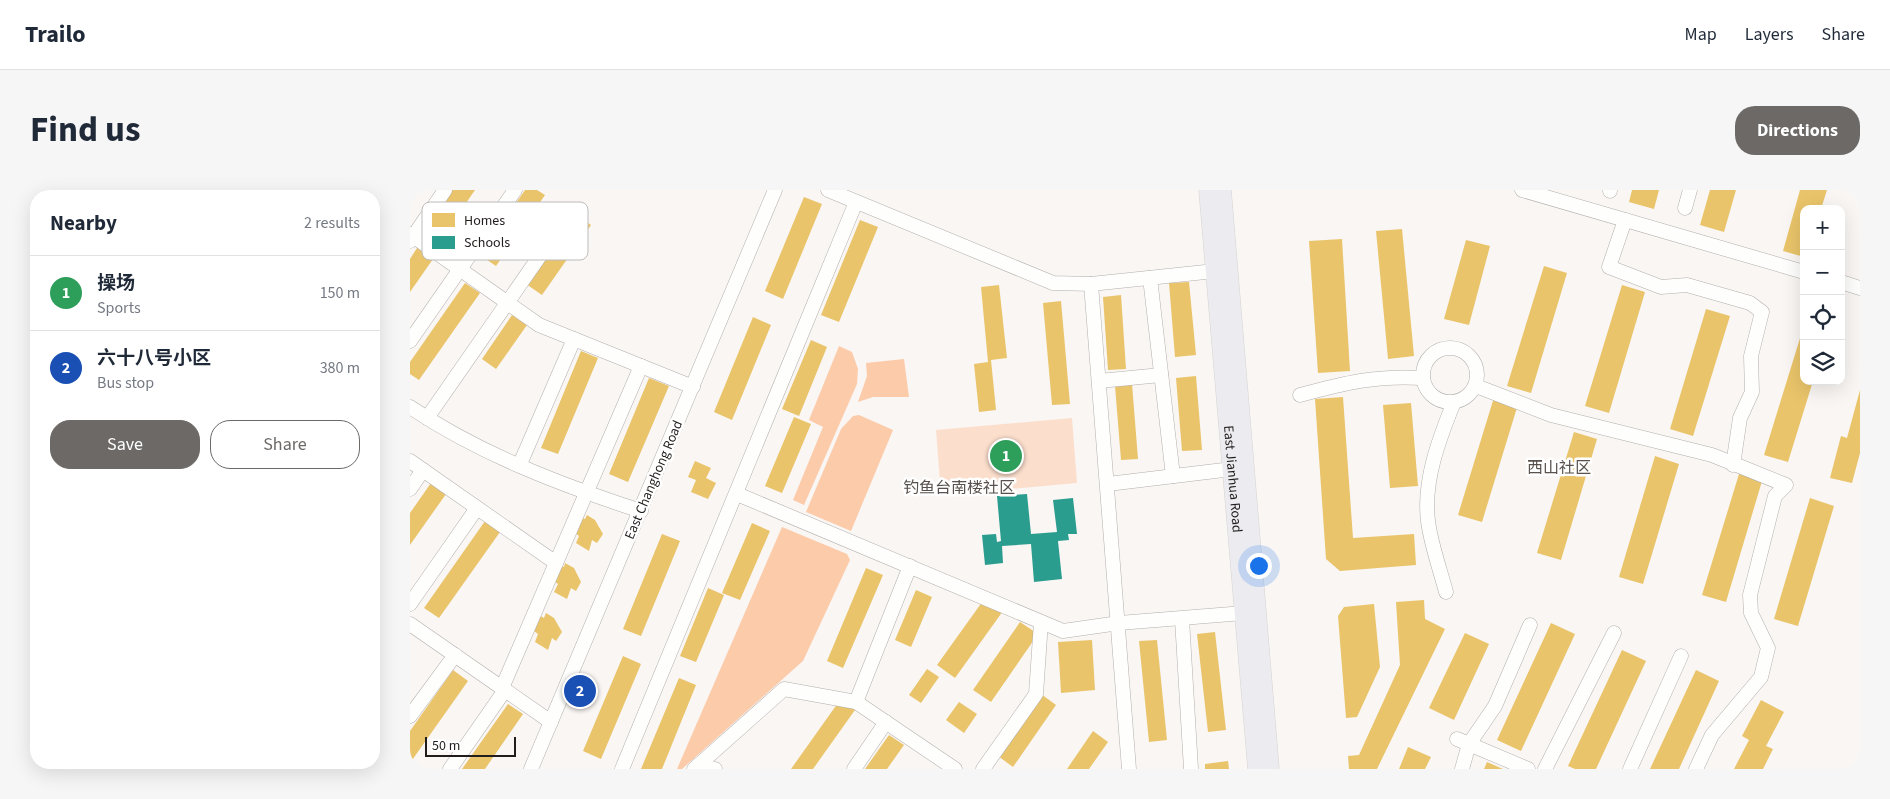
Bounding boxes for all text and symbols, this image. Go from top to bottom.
text: Trailo [25,17,86,52]
text: Map [1685,22,1717,47]
text: Layers [1745,22,1794,47]
text: Share [1822,22,1865,47]
text: Find us [30,105,140,155]
button: Directions [1735,106,1860,155]
legend [422,202,588,260]
map controls [1800,205,1845,385]
button: + [1800,205,1845,250]
text: Nearby [50,208,117,238]
text: Homes [464,211,505,231]
text: 2 results [304,212,360,234]
text: Schools [464,233,510,253]
button: − [1800,250,1845,295]
text: 操场 [97,270,135,297]
text: 1 [62,282,70,304]
text: 150 m [320,282,360,304]
button: locate [1800,295,1845,340]
text: Sports [97,297,141,319]
button: layers [1800,340,1845,385]
text: 六十八号小区 [97,345,211,372]
text: 2 [62,357,70,379]
text: 380 m [320,357,360,379]
text: Bus stop [97,372,154,394]
street label: East Changhong Road [620,417,688,543]
button: Save [50,420,200,469]
button: Share [210,420,360,469]
street label: East Jianhua Road [1218,424,1247,533]
pin: 1 [990,437,1022,475]
district label: 西山社区 [1527,457,1591,479]
district label: 钓鱼台南楼社区 [903,477,1015,499]
your location [1246,553,1272,579]
pin: 2 [564,672,596,710]
scale bar [425,734,516,757]
text: 50 m [432,736,460,756]

